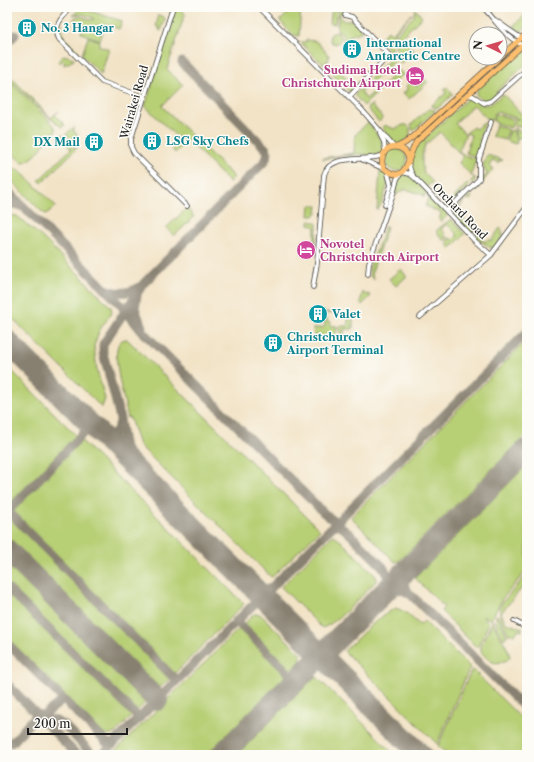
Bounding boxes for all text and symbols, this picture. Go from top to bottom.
building icon: No. 3 Hangar [16,17,38,39]
place label: No. 3 Hangar [41,21,115,35]
north arrow [468,26,508,66]
place label: International Antarctic Centre [365,36,461,63]
building icon: International Antarctic Centre [341,38,363,60]
text: N [471,39,485,51]
street label: Wairakei Road [116,63,151,142]
place label: Sudima Hotel Christchurch Airport [282,63,402,90]
hotel icon: Sudima Hotel Christchurch Airport [404,65,426,87]
building icon: LSG Sky Chefs [141,130,163,152]
building icon: DX Mail [83,131,105,153]
place label: LSG Sky Chefs [166,134,249,148]
place label: DX Mail [33,135,80,149]
street label: Orchard Road [429,180,491,242]
place label: Novotel Christchurch Airport [320,237,440,264]
hotel icon: Novotel Christchurch Airport [295,239,317,261]
building icon: Valet [307,303,329,325]
place label: Valet [331,307,361,321]
place label: Christchurch Airport Terminal [286,330,384,357]
building icon: Christchurch Airport Terminal [262,332,284,354]
scale bar [28,710,127,736]
text: 200 m [34,716,71,731]

